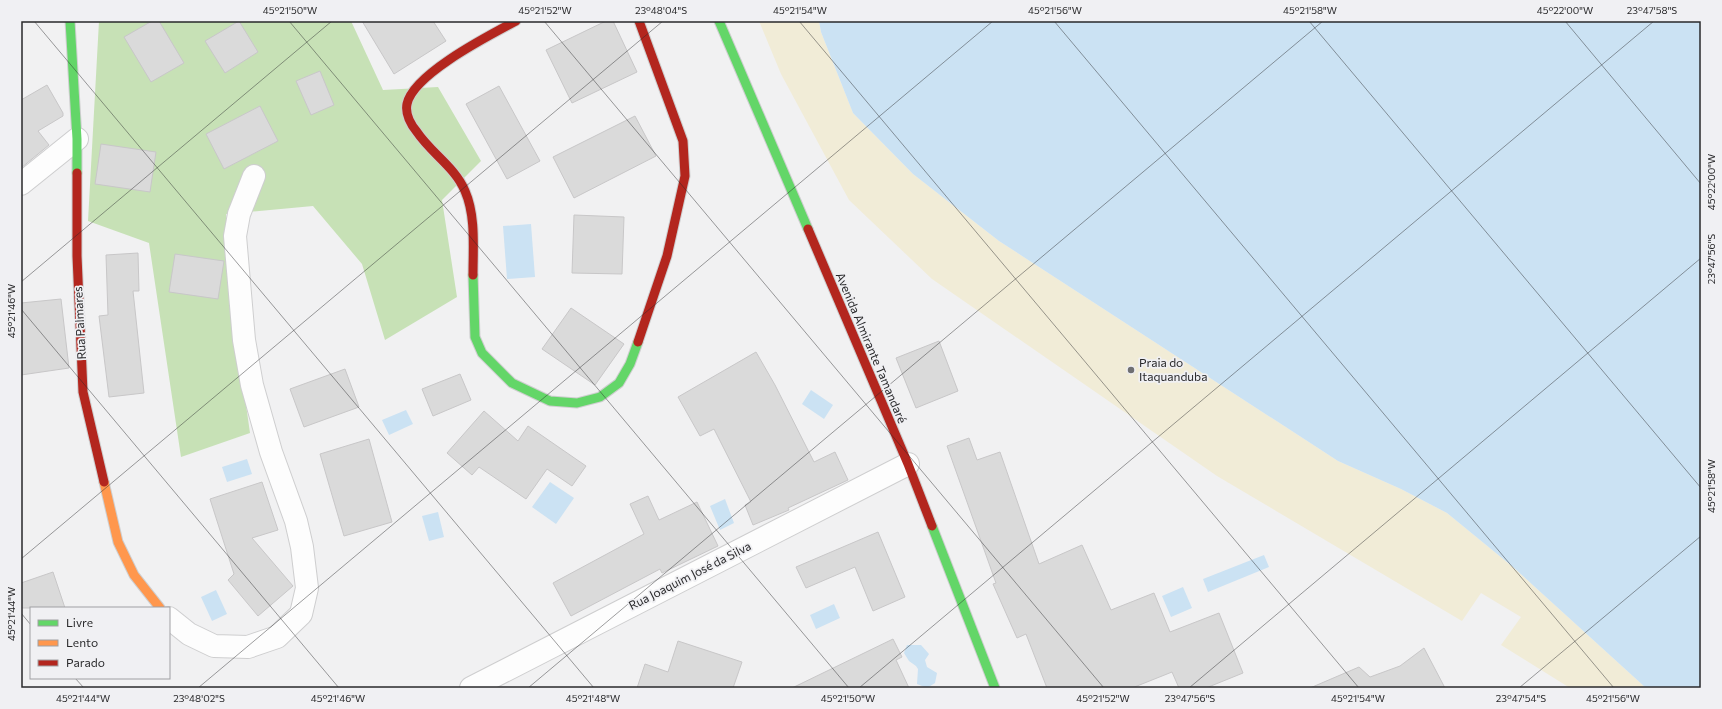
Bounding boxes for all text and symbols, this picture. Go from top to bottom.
text: 45°21'50"W [263,4,317,16]
text: 45°21'52"W [518,4,572,16]
text: 23°48'04"S [635,4,687,16]
text: 45°21'54"W [773,4,827,16]
text: 45°21'56"W [1028,4,1082,16]
text: 45°21'58"W [1283,4,1337,16]
text: 45°22'00"W [1537,4,1593,16]
text: 23°47'58"S [1627,4,1677,16]
text: 45°22'00"W [1705,154,1717,210]
text: 23°47'56"S [1705,234,1717,284]
street label: Avenida Almirante Tamandaré [834,270,910,425]
text: 45°21'46"W [5,284,17,338]
street label: Rua Palmares [70,286,88,360]
place label: Praia do Itaquanduba [1139,355,1207,383]
marker: Praia do Itaquanduba [1126,365,1136,375]
text: 45°21'58"W [1705,459,1717,513]
street label: Rua Joaquim José da Silva [626,538,753,613]
text: 45°21'44"W [5,587,17,641]
legend [30,607,170,679]
text: Livre [66,615,93,629]
text: Lento [66,635,98,649]
text: Parado [66,655,105,669]
text: 45°21'44"W [56,692,110,704]
text: 23°48'02"S [173,692,225,704]
text: 45°21'46"W [311,692,365,704]
text: 45°21'48"W [566,692,620,704]
text: 45°21'50"W [821,692,875,704]
text: 45°21'52"W [1076,692,1130,704]
text: 23°47'56"S [1165,692,1215,704]
text: 45°21'54"W [1331,692,1385,704]
text: 23°47'54"S [1496,692,1546,704]
text: 45°21'56"W [1586,692,1640,704]

